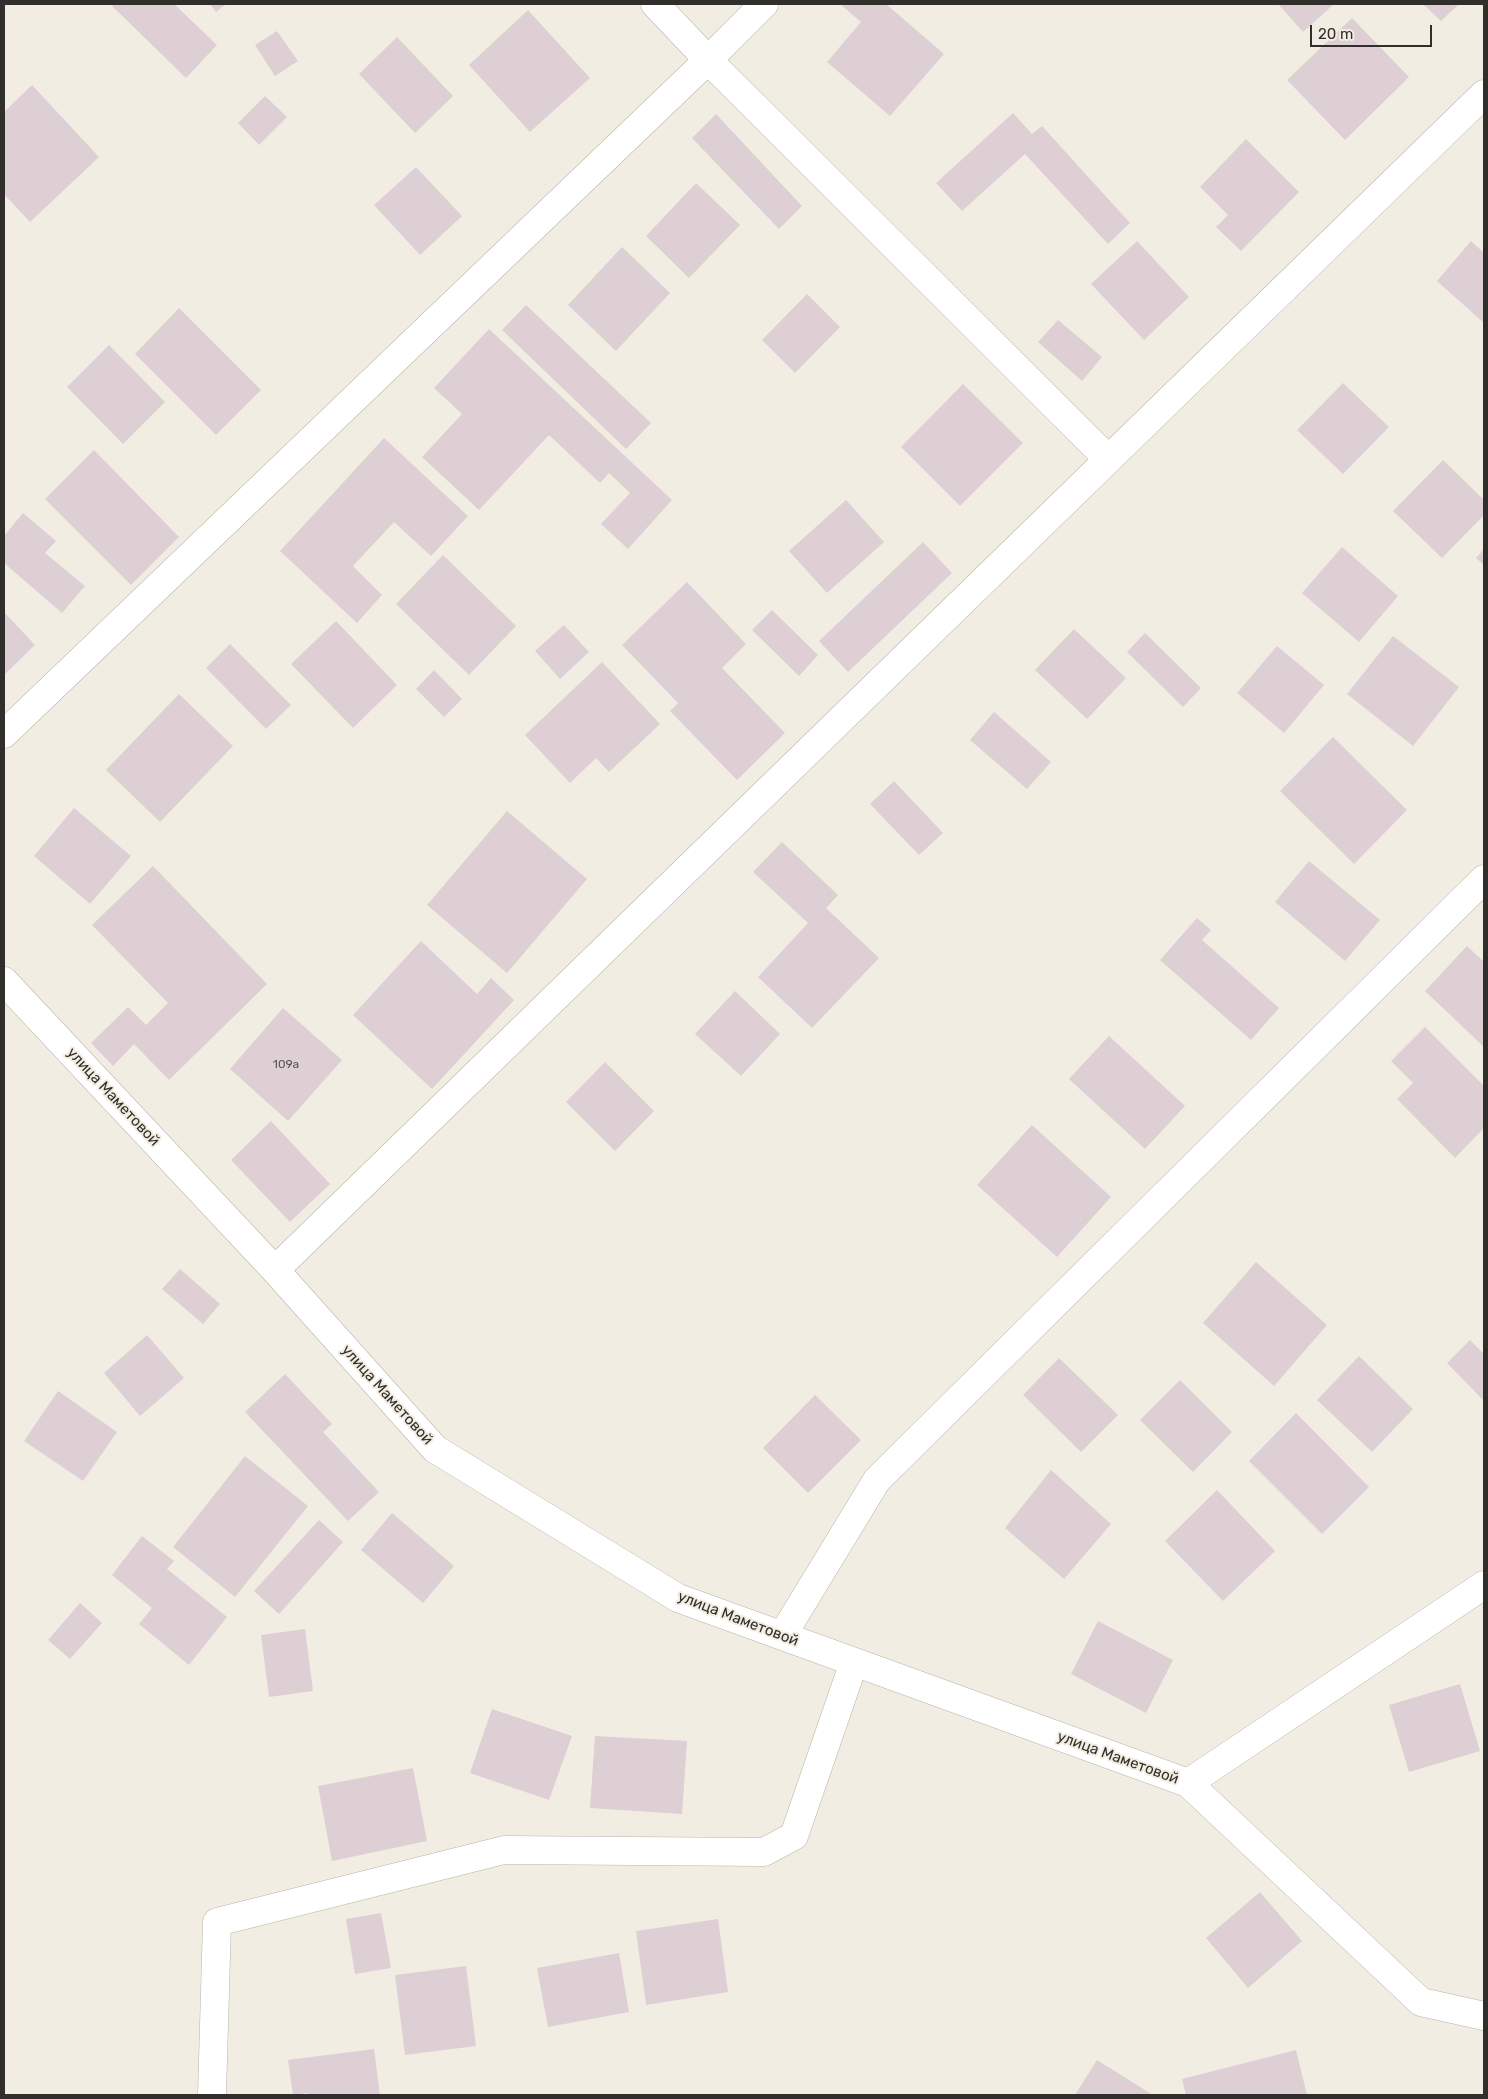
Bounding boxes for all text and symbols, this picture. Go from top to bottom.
scale bar [1313,15,1436,47]
text: 20 m [1318,25,1353,43]
street label: улица Маметовой [63,1044,163,1150]
house number: 109а [273,1058,299,1072]
street label: улица Маметовой [337,1341,437,1449]
street label: улица Маметовой [675,1588,801,1650]
street label: улица Маметовой [1055,1728,1181,1788]

